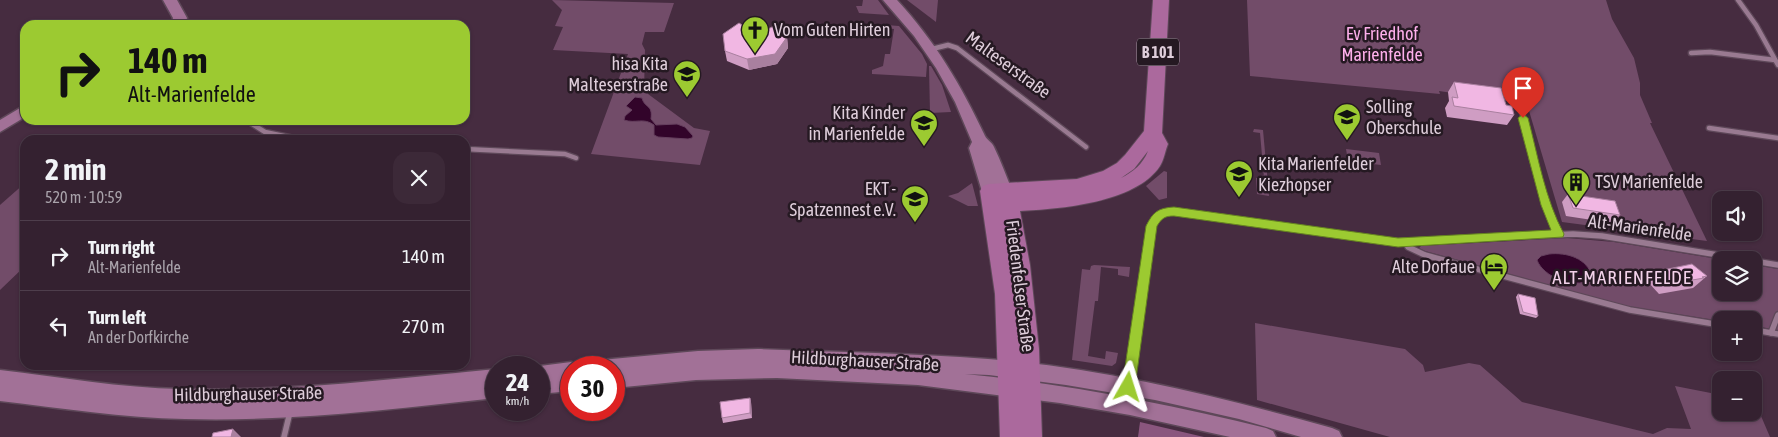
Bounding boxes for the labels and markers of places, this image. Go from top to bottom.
church icon: Vom Guten Hirten [740,15,770,54]
place label: Vom Guten Hirten [774,19,890,40]
place label: hisa Kita Malteserstraße [568,53,668,95]
school or university icon: hisa Kita Malteserstraße [672,59,702,98]
pin [1502,67,1544,118]
place label: Solling Oberschule [1366,96,1442,138]
place label: Kita Kinder in Marienfelde [808,102,906,144]
school or university icon: Solling Oberschule [1332,102,1362,141]
school or university icon: Kita Kinder in Marienfelde [909,108,939,147]
place label: Kita Marienfelder Kiezhopser [1258,153,1374,195]
school or university icon: Kita Marienfelder Kiezhopser [1224,159,1254,198]
building icon: TSV Marienfelde [1561,167,1591,206]
place label: TSV Marienfelde [1595,171,1703,192]
place label: EKT - Spatzennest e.V. [790,178,896,220]
school or university icon: EKT - Spatzennest e.V. [900,184,930,223]
hotel icon: Alte Dorfaue [1479,252,1509,291]
place label: Alte Dorfaue [1392,256,1475,277]

